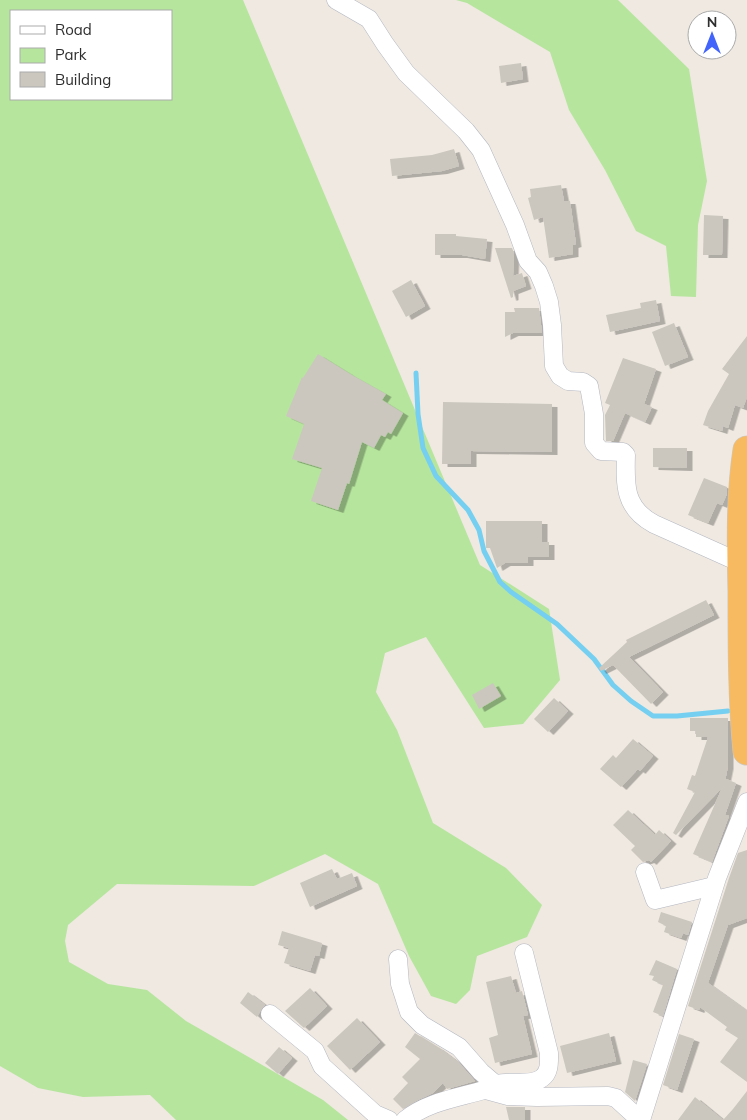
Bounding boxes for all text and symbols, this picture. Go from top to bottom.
legend [10,10,172,100]
north arrow [687,10,737,60]
text: N [707,13,717,31]
text: Road [55,20,92,39]
text: Park [55,45,87,64]
text: Building [55,70,111,89]

